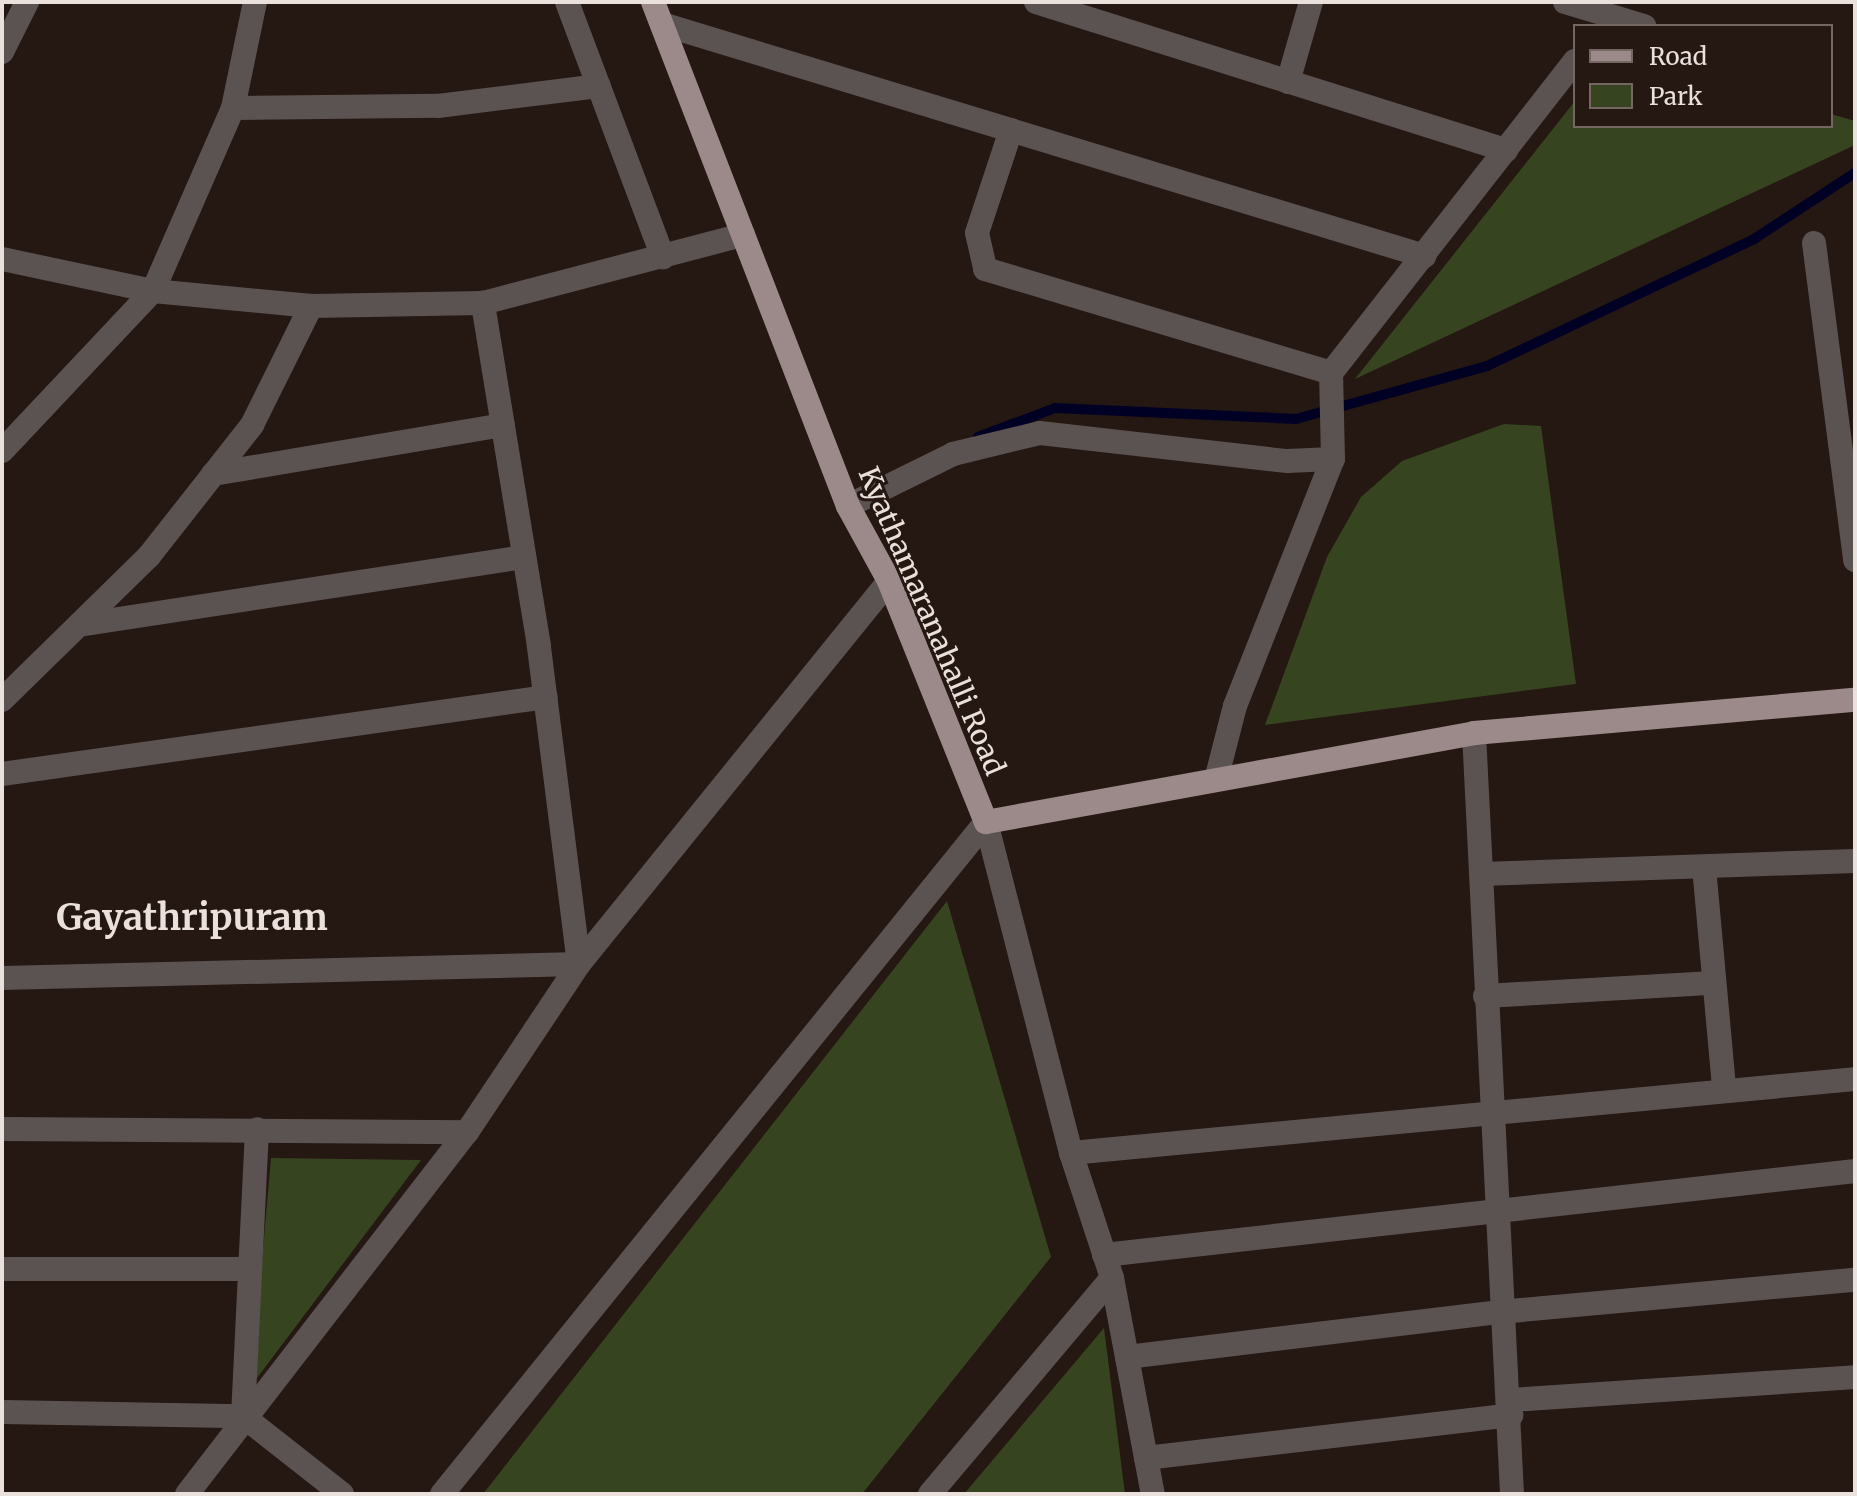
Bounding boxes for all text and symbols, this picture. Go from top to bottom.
legend [1573,24,1833,128]
text: Road [1649,41,1707,72]
text: Park [1649,81,1702,112]
street label: Kyathamaranahalli Road [852,462,1012,780]
district label: Gayathripuram [56,896,328,940]

